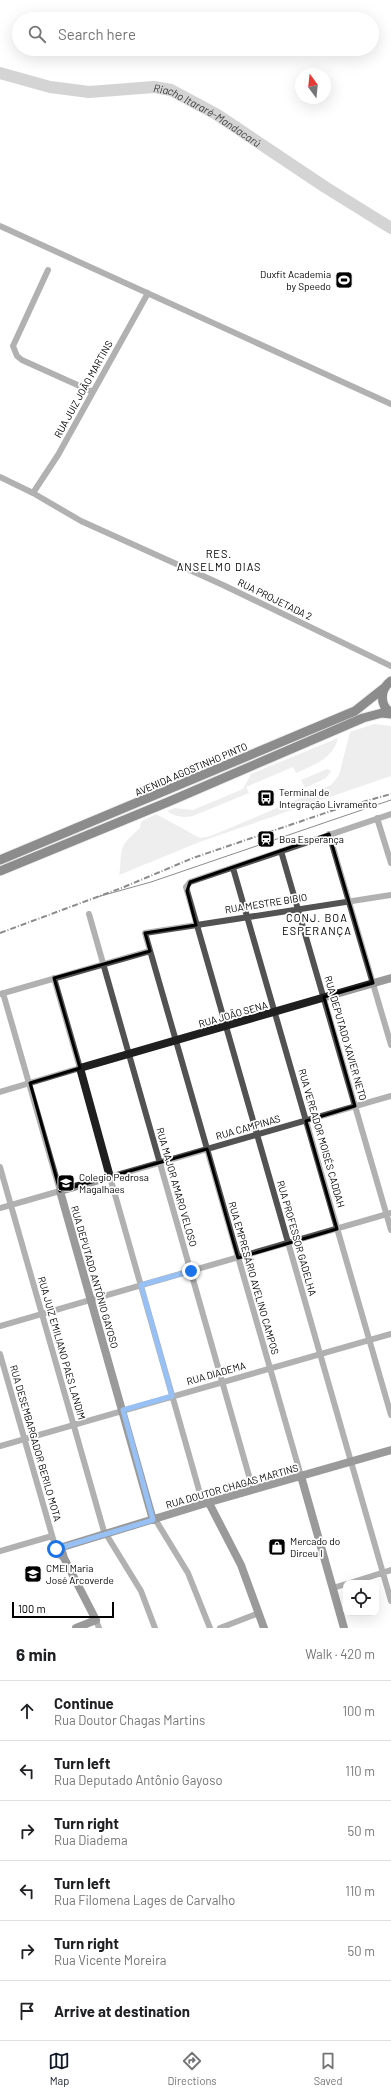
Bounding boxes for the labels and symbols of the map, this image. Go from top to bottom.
north arrow [295,68,331,104]
water label: Riacho Itararé-Mandacarú [152,81,264,149]
place label: Duxfit Academia by Speedo [260,268,331,292]
sports icon: Duxfit Academia by Speedo [334,270,354,290]
street label: RUA JUIZ JOÃO MARTINS [51,338,115,440]
district label: RES. ANSELMO DIAS [177,547,261,573]
street label: RUA PROJETADA 2 [236,576,314,622]
street label: AVENIDA AGOSTINHO PINTO [133,740,249,798]
place label: Terminal de Integração Livramento [279,786,377,810]
bus stop icon: Terminal de Integração Livramento [256,788,276,808]
station icon: Boa Esperança [256,829,276,849]
place label: Boa Esperança [279,833,344,845]
street label: RUA MESTRE BIBIO [224,891,308,915]
district label: CONJ. BOA ESPERANÇA [282,911,352,937]
street label: RUA DEPUTADO XAVIER NETO [322,974,370,1102]
street label: RUA JOÃO SENA [197,998,269,1030]
street label: RUA VEREADOR MOISÉS CADDAH [296,1067,348,1209]
street label: RUA CAMPINAS [214,1112,282,1142]
street label: RUA MAJOR AMARO VELOSO [154,1126,200,1248]
place label: Colegio Pedrosa Magalhaes [79,1171,149,1195]
school or university icon: Colegio Pedrosa Magalhaes [56,1173,76,1193]
street label: RUA PROFESSOR GADELHA [275,1179,319,1297]
street label: RUA EMPRESÁRIO AVELINO CAMPOS [226,1200,282,1356]
street label: RUA DEPUTADO ANTÔNIO GAYOSO [69,1204,121,1350]
route end [182,1262,200,1280]
street label: RUA JUIZ EMILIANO PAES LANDIM [36,1275,88,1421]
street label: RUA DIADEMA [185,1359,247,1387]
street label: RUA DESEMBARGADOR BERILO MOTA [8,1363,64,1523]
street label: RUA DOUTOR CHAGAS MARTINS [164,1461,300,1511]
place label: Mercado do Dirceu I [290,1535,340,1559]
shop icon: Mercado do Dirceu I [267,1537,287,1557]
route start [47,1540,65,1558]
place label: CMEI Maria José Arcoverde [46,1562,114,1586]
school or university icon: CMEI Maria José Arcoverde [23,1564,43,1584]
scale bar [12,1600,114,1619]

